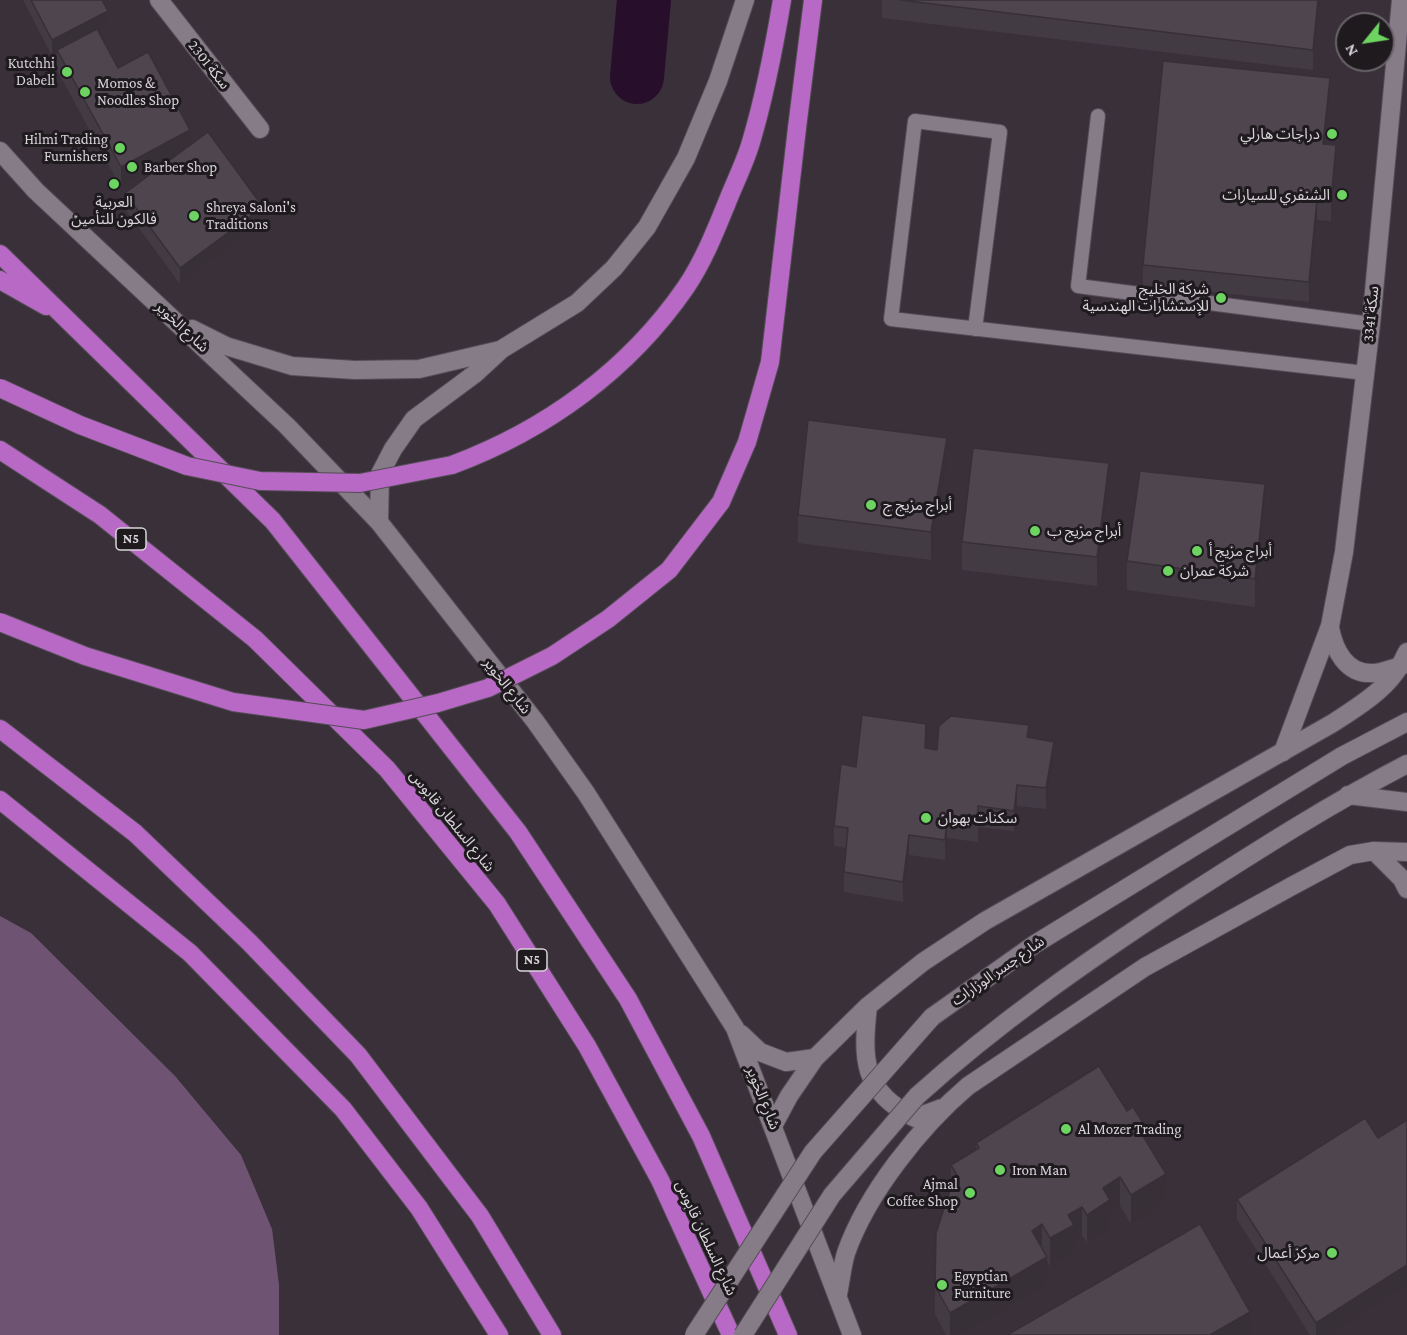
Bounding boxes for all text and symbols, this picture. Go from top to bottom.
north arrow [1335,12,1395,72]
street label: سكة 2301 [184,37,234,93]
text: N [1341,41,1361,59]
place label: Kutchhi Dabeli [8,54,55,89]
marker: Kutchhi Dabeli [60,65,74,79]
place label: Momos & Noodles Shop [97,74,179,109]
marker: Momos & Noodles Shop [78,85,92,99]
place label: دراجات هارلي [1240,125,1320,143]
marker: دراجات هارلي [1325,127,1339,141]
place label: Hilmi Trading Furnishers [24,130,108,165]
marker: Hilmi Trading Furnishers [113,141,127,155]
place label: Barber Shop [144,158,217,176]
marker: Barber Shop [125,160,139,174]
marker: العربية فالكون للتأمين [107,177,121,191]
place label: الشنفري للسيارات [1222,186,1330,204]
marker: الشنفري للسيارات [1335,188,1349,202]
place label: العربية فالكون للتأمين [71,193,157,228]
place label: Shreya Saloni's Traditions [206,198,296,233]
marker: Shreya Saloni's Traditions [187,209,201,223]
place label: شركة الخليج للإستشارات الهندسية [1082,280,1209,315]
street label: سكة 3341 [1359,285,1383,343]
marker: شركة الخليج للإستشارات الهندسية [1214,291,1228,305]
street label: شارع الخوير [152,298,212,356]
place label: أبراج مزيج ج [883,496,952,514]
marker: أبراج مزيج ج [864,498,878,512]
place label: أبراج مزيج ب [1047,522,1121,540]
marker: أبراج مزيج ب [1028,524,1042,538]
road number: N5 [116,528,146,550]
place label: أبراج مزيج أ [1209,542,1272,560]
marker: أبراج مزيج أ [1190,544,1204,558]
place label: شركة عمران [1180,562,1249,580]
marker: شركة عمران [1161,564,1175,578]
street label: شارع الخوير [479,654,535,718]
street label: شارع السلطان قابوس [406,767,498,875]
place label: سكنات بهوان [938,809,1017,827]
marker: سكنات بهوان [919,811,933,825]
street label: شارع جسر الوزارات [948,932,1048,1010]
road number: N5 [517,949,547,971]
street label: شارع الخوير [742,1064,784,1132]
place label: Al Mozer Trading [1078,1120,1182,1138]
marker: Al Mozer Trading [1059,1122,1073,1136]
place label: Iron Man [1012,1161,1067,1179]
marker: Iron Man [993,1163,1007,1177]
place label: Ajmal Coffee Shop [887,1175,958,1210]
street label: شارع السلطان قابوس [671,1177,741,1299]
marker: Ajmal Coffee Shop [963,1186,977,1200]
place label: مركز أعمال [1257,1244,1320,1262]
marker: مركز أعمال [1325,1246,1339,1260]
place label: Egyptian Furniture [954,1267,1011,1302]
marker: Egyptian Furniture [935,1278,949,1292]

